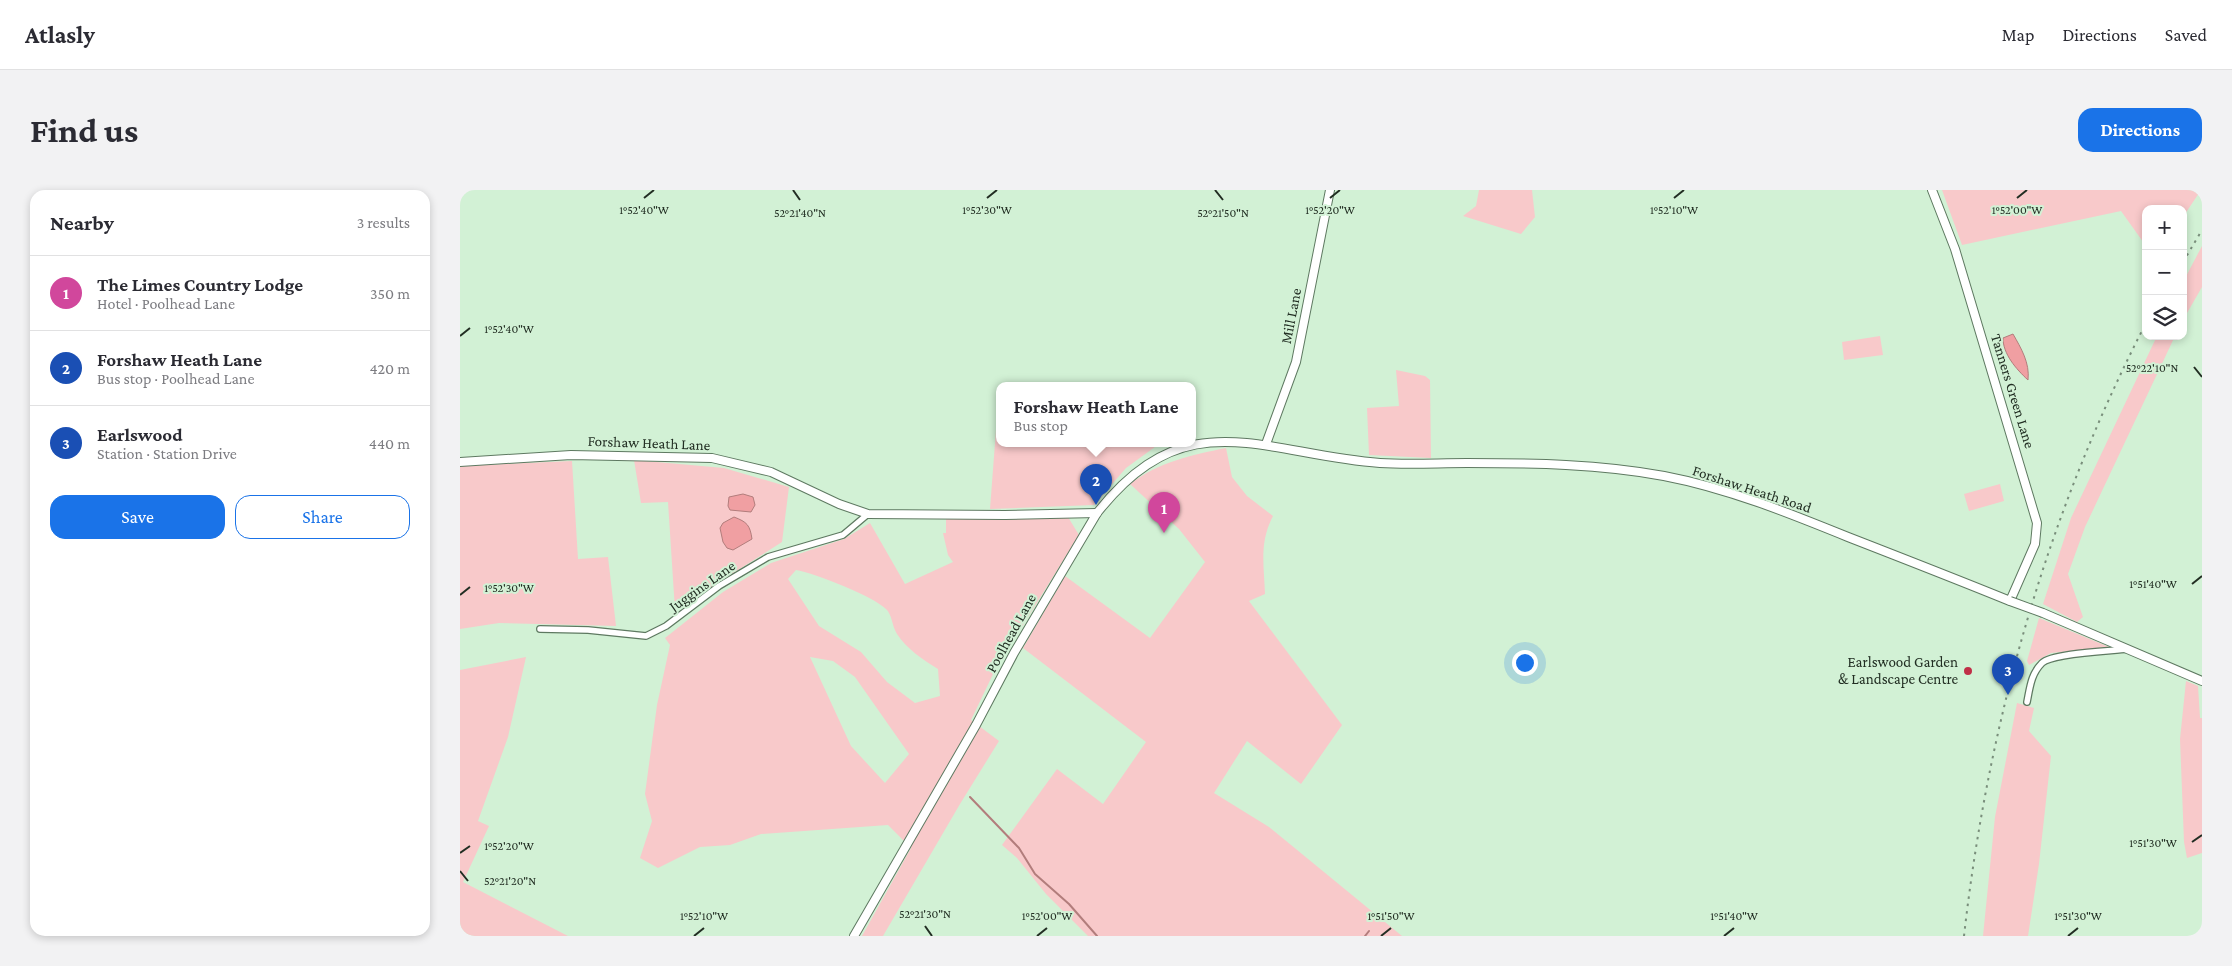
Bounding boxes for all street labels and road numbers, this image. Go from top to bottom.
street label: Mill Lane [1278,287,1304,345]
street label: Tanners Green Lane [1988,332,2038,451]
street label: Forshaw Heath Lane [587,433,711,453]
street label: Forshaw Heath Road [1691,462,1814,516]
street label: Juggins Lane [664,557,739,617]
street label: Poolhead Lane [983,591,1039,675]

